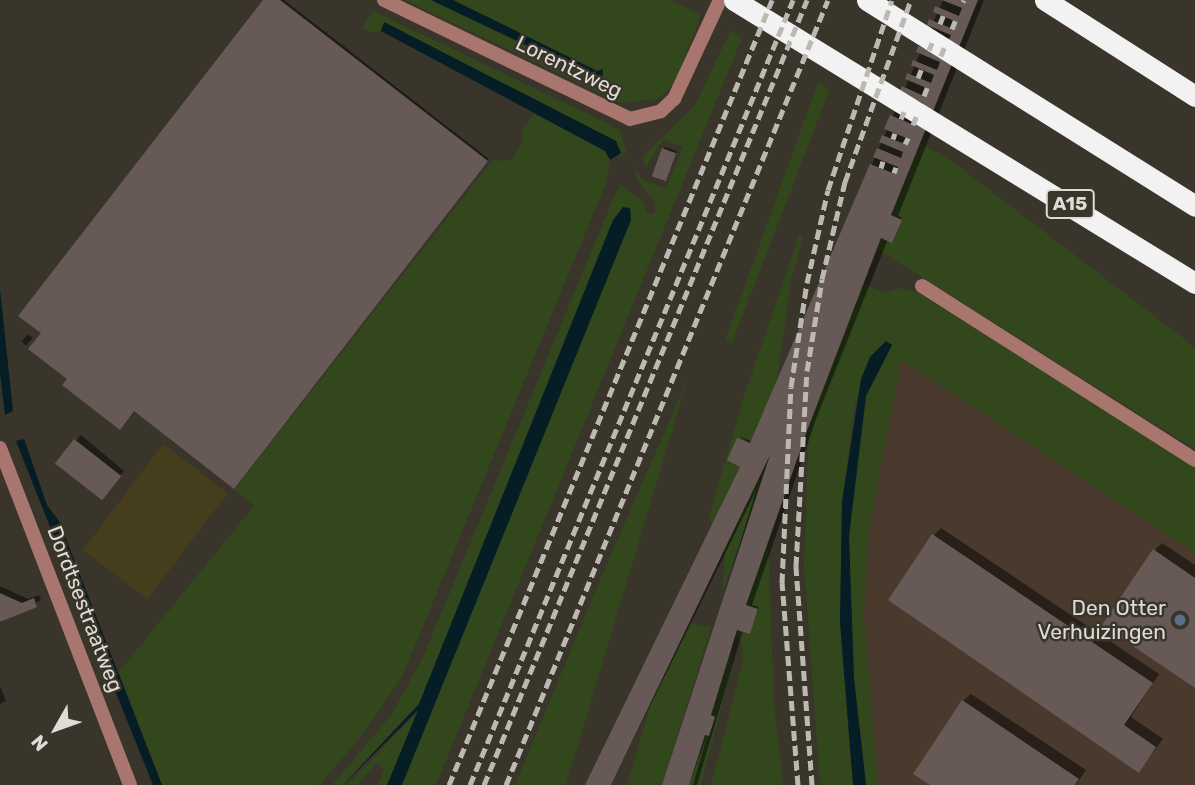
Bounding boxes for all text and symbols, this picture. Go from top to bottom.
street label: Lorentzweg [512,30,626,104]
road number: A15 [1046,188,1094,220]
street label: Dordtsestraatweg [42,522,128,696]
place label: Den Otter Verhuizingen [1038,595,1166,645]
marker: Den Otter Verhuizingen [1172,612,1188,628]
north arrow [21,694,91,764]
text: N [26,730,53,755]

